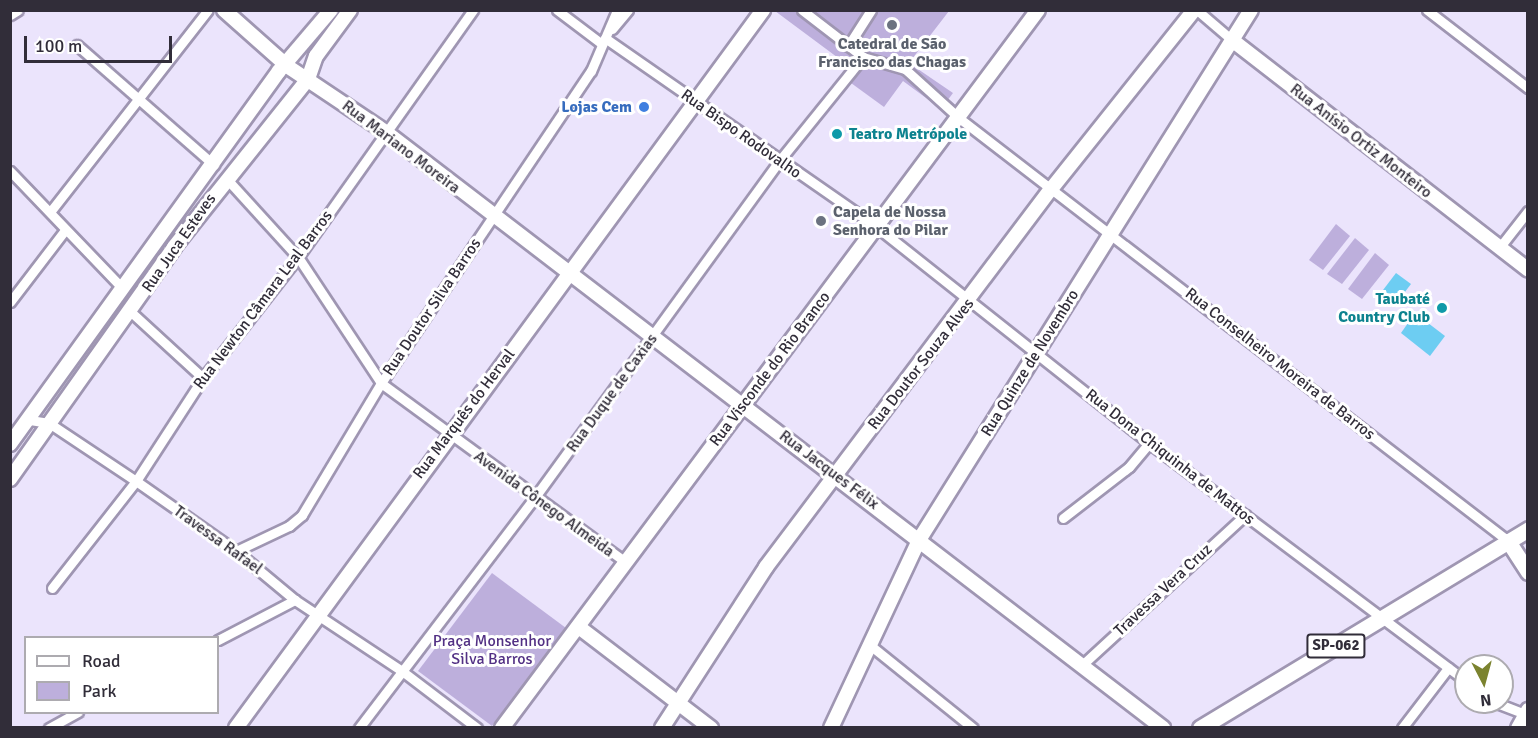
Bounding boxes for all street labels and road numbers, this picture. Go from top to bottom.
street label: Rua Anísio Ortiz Monteiro [1286,80,1436,202]
street label: Rua Bispo Rodovalho [677,85,805,183]
street label: Rua Mariano Moreira [338,96,464,198]
street label: Rua Juca Esteves [138,190,220,296]
street label: Rua Newton Câmara Leal Barros [189,207,337,393]
street label: Rua Doutor Silva Barros [379,235,485,379]
street label: Rua Conselheiro Moreira de Barros [1181,284,1379,444]
street label: Rua Quinze de Novembro [977,286,1083,440]
street label: Rua Visconde do Rio Branco [706,288,834,450]
street label: Rua Doutor Souza Alves [864,295,978,433]
street label: Rua Duque de Caxias [562,330,662,456]
street label: Rua Marquês do Herval [409,345,519,483]
street label: Rua Dona Chiquinha de Mattos [1082,385,1258,529]
street label: Rua Jacques Félix [775,426,883,514]
street label: Avenida Cônego Almeida [470,447,618,561]
street label: Travessa Rafael [170,501,266,579]
street label: Travessa Vera Cruz [1110,540,1216,640]
road number: SP-062 [1306,634,1366,658]

